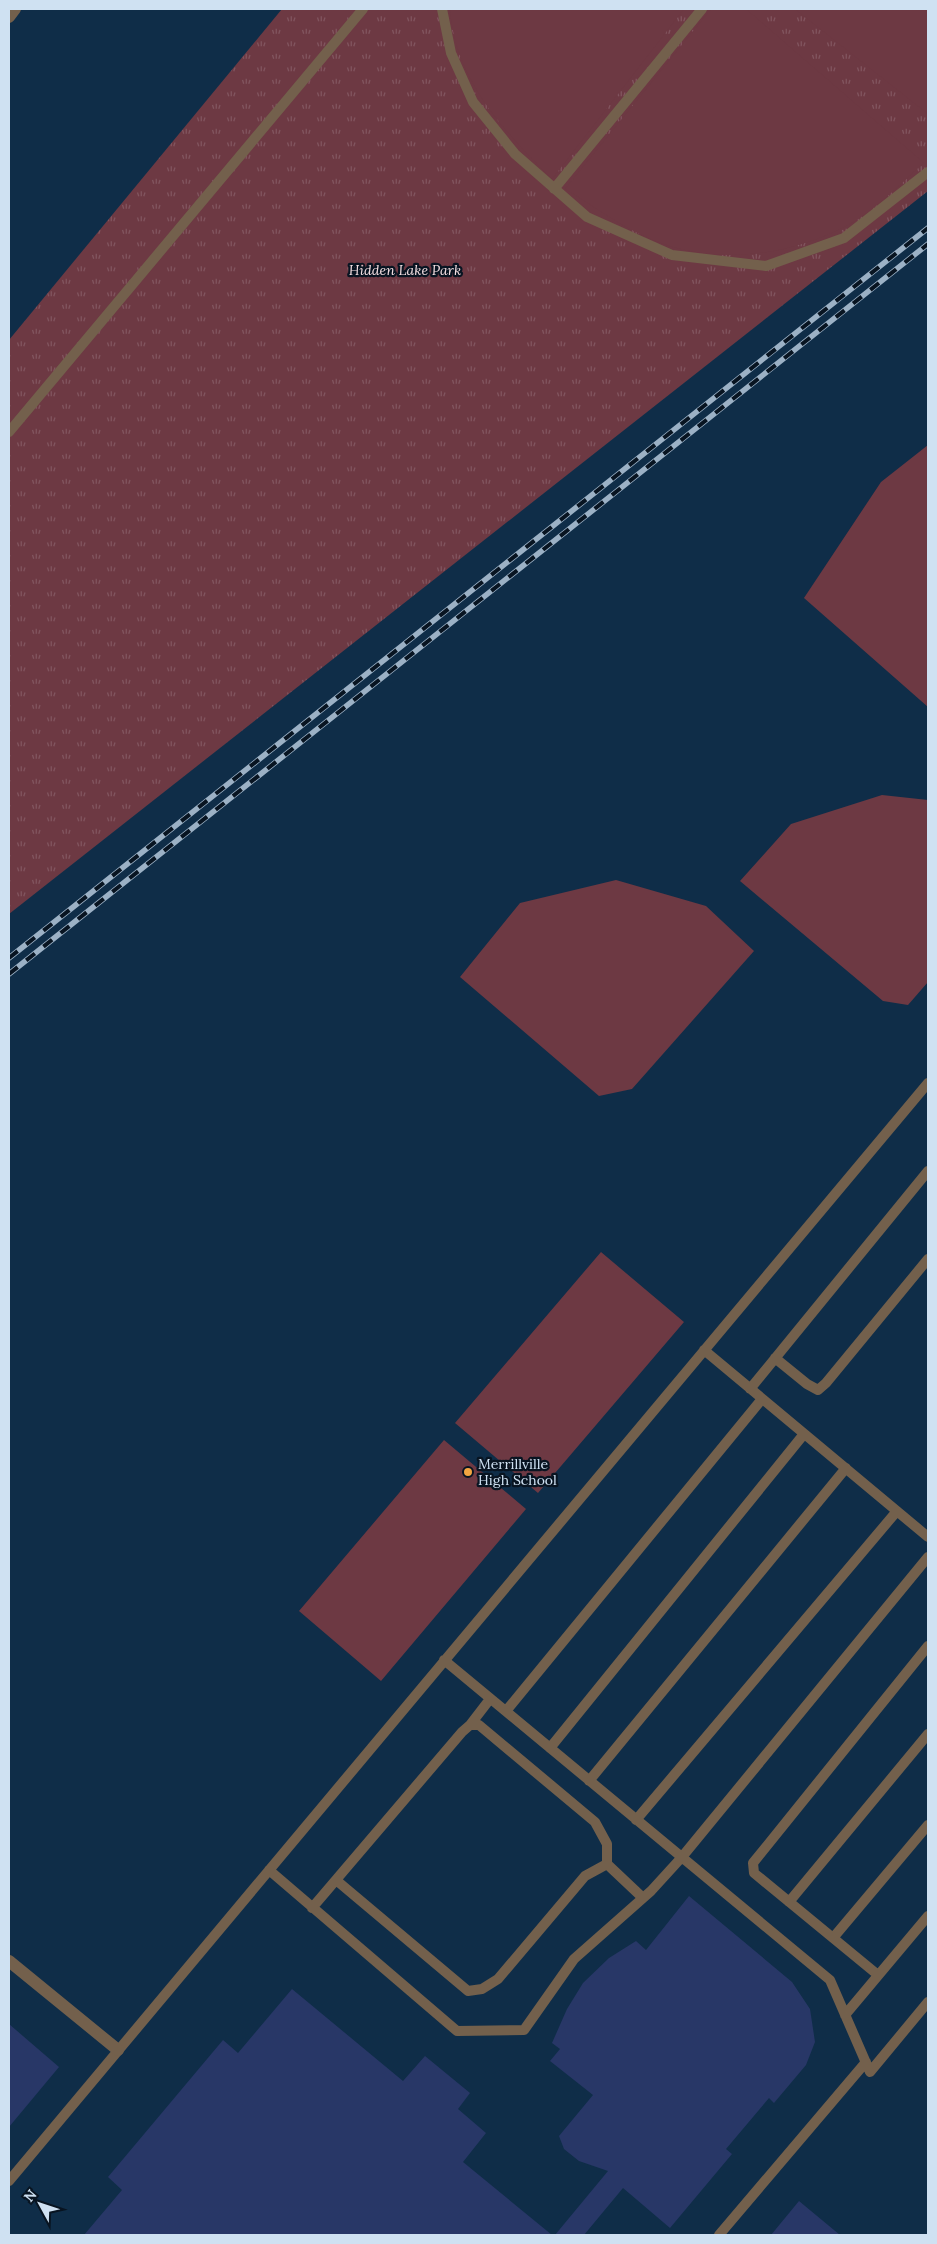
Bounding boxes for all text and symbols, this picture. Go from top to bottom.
park label: Hidden Lake Park [349,261,461,279]
place label: Merrillville High School [478,1455,557,1489]
marker: Merrillville High School [462,1466,474,1478]
north arrow [15,2179,65,2229]
text: N [20,2186,41,2206]

